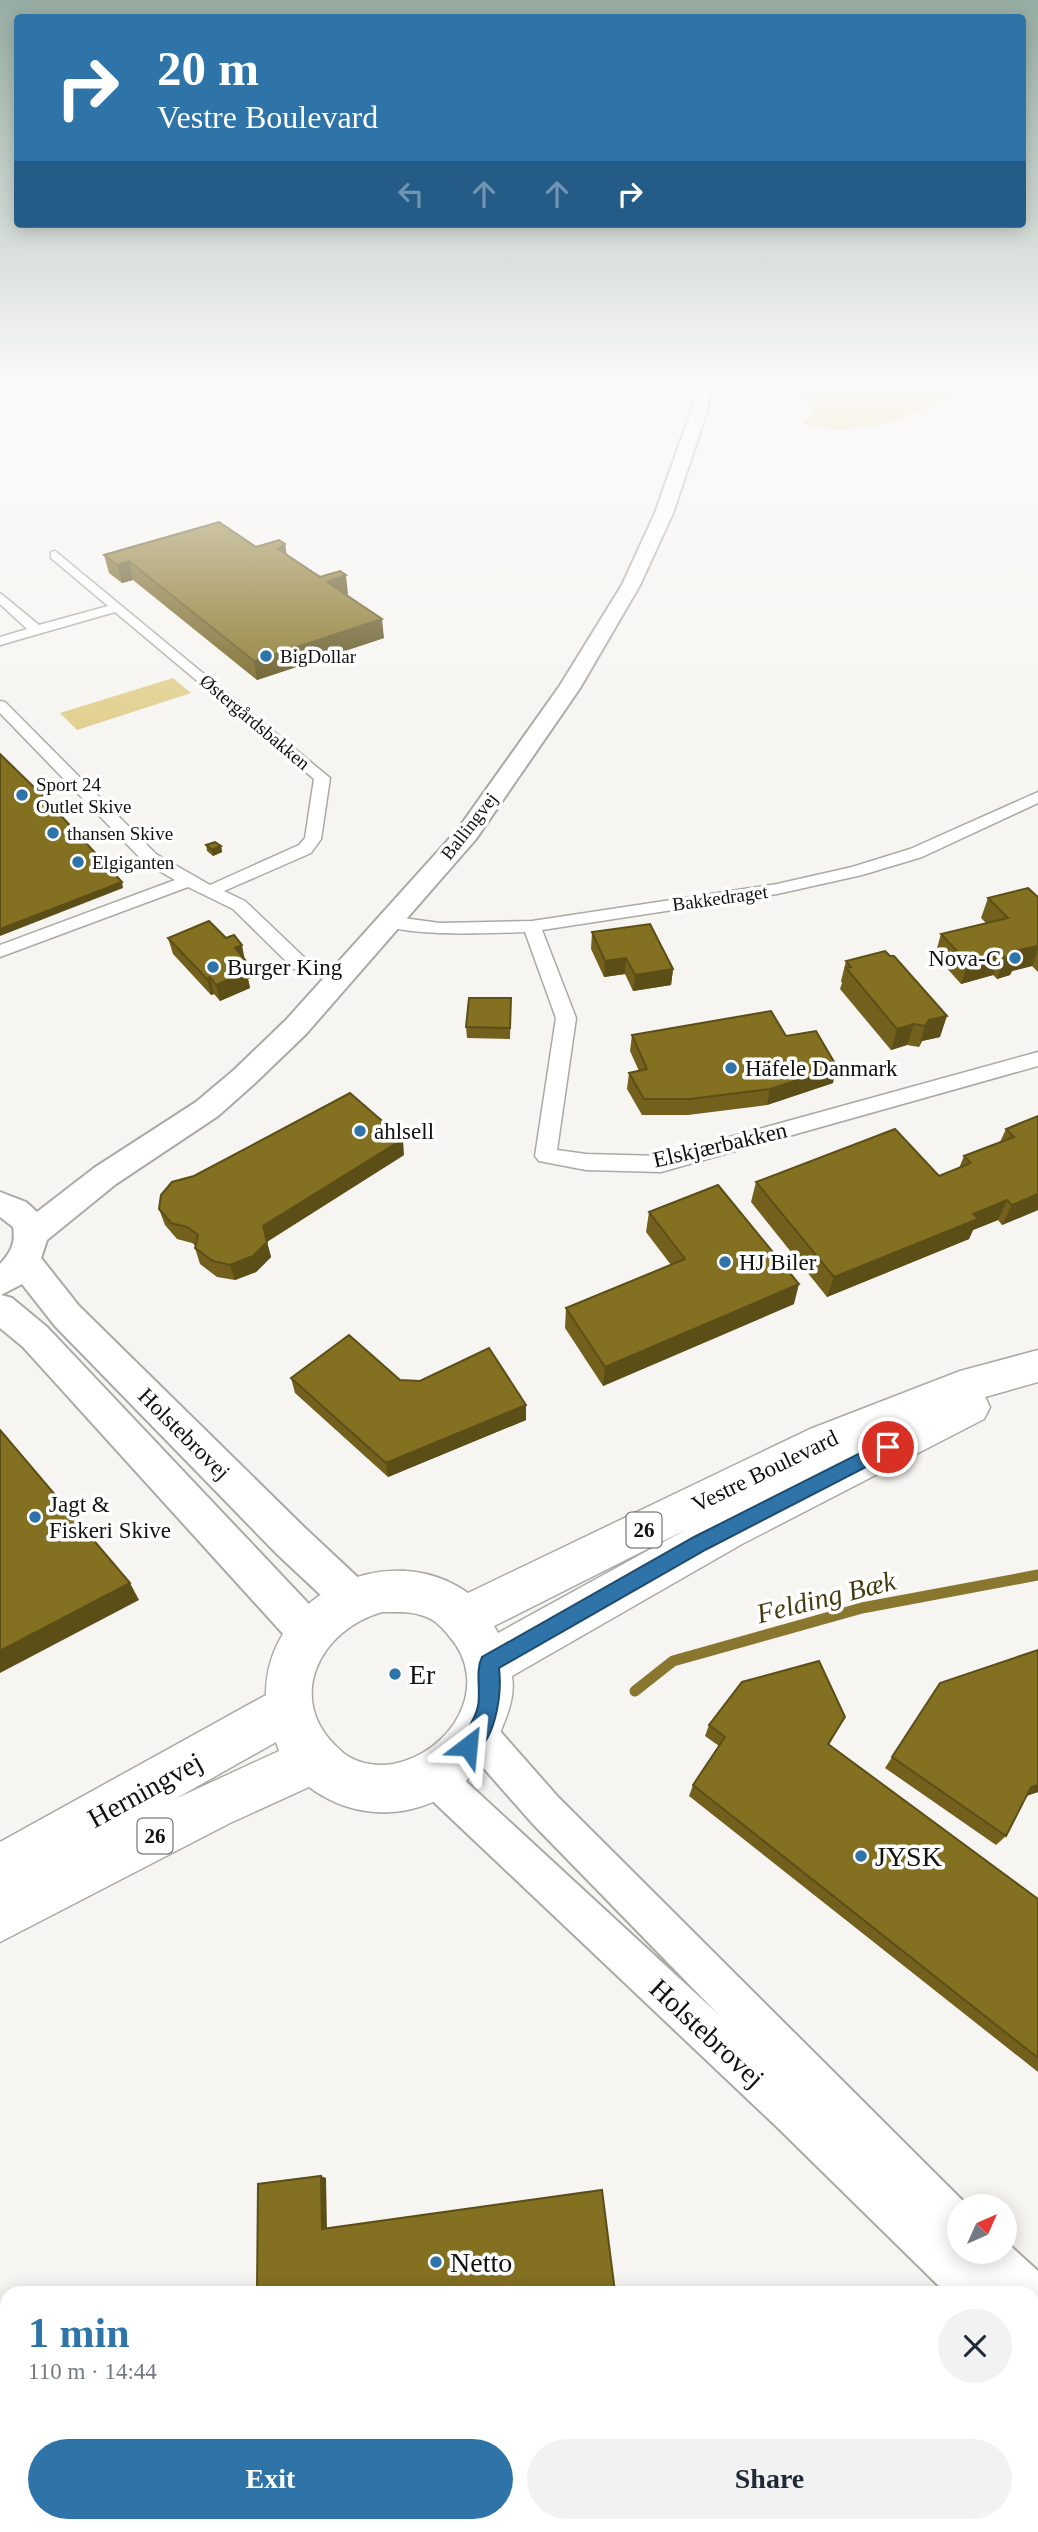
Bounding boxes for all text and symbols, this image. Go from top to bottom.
text: 20 m [157,41,259,96]
icon: right [42,42,133,133]
text: Vestre Boulevard [157,99,378,135]
icon: left [392,175,430,213]
icon: ahead [465,175,503,213]
icon: ahead [538,175,576,213]
icon: right [611,175,649,213]
place label: BigDollar [280,646,357,667]
marker: BigDollar [258,648,274,664]
street label: Østergårdsbakken [196,670,315,774]
place label: Sport 24 Outlet Skive [36,774,132,817]
marker: Sport 24 Outlet Skive [14,787,30,803]
street label: Ballingvej [436,788,502,864]
place label: thansen Skive [67,823,173,844]
marker: thansen Skive [45,825,61,841]
place label: Elgiganten [92,852,175,873]
marker: Elgiganten [70,854,86,870]
street label: Bakkedraget [671,881,770,915]
place label: Nova-C [928,946,1001,971]
marker: Nova-C [1007,950,1023,966]
place label: Burger King [227,955,343,980]
marker: Burger King [205,959,221,975]
place label: Häfele Danmark [745,1056,898,1081]
marker: Häfele Danmark [723,1060,739,1076]
street label: Elskjærbakken [651,1117,790,1173]
place label: ahlsell [374,1119,434,1144]
marker: ahlsell [352,1123,368,1139]
place label: HJ Biler [739,1250,817,1275]
marker: HJ Biler [717,1254,733,1270]
street label: Holstebrovej [133,1383,235,1485]
pin [858,1417,918,1477]
street label: Vestre Boulevard [688,1425,842,1517]
icon: arrive [869,1428,907,1466]
place label: Jagt & Fiskeri Skive [49,1492,171,1543]
marker: Jagt & Fiskeri Skive [27,1509,43,1525]
road number: 26 [626,1512,662,1548]
water label: Felding Bæk [752,1565,899,1629]
place label: Er [409,1659,436,1690]
marker: Er [387,1666,403,1682]
position arrow [431,1709,505,1783]
street label: Herningvej [82,1746,208,1834]
road number: 26 [138,1818,172,1854]
place label: JYSK [875,1841,942,1872]
marker: JYSK [853,1848,869,1864]
street label: Holstebrovej [644,1972,770,2094]
north arrow [947,2194,1017,2264]
map controls [947,2194,1017,2264]
place label: Netto [450,2247,512,2278]
marker: Netto [428,2254,444,2270]
button: close [938,2309,1012,2383]
text: 1 min [28,2310,130,2356]
text: 110 m · 14:44 [28,2359,157,2384]
button: Exit [28,2439,513,2519]
button: Share [527,2439,1012,2519]

